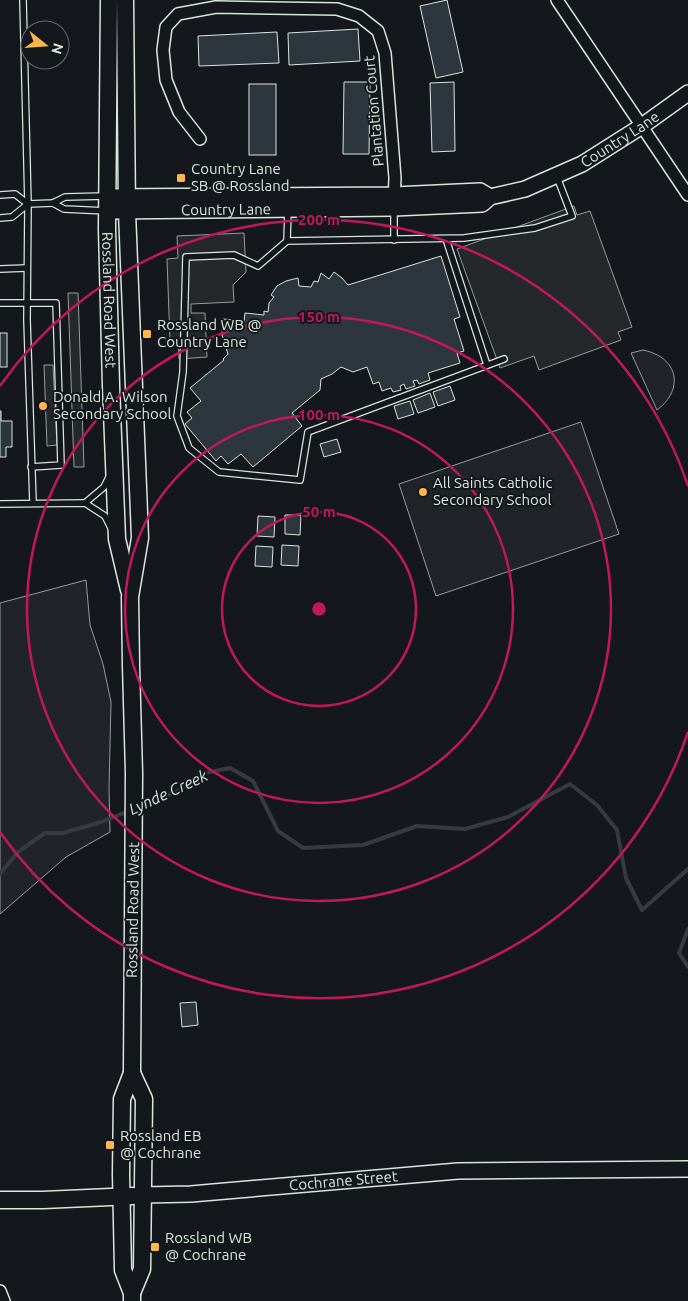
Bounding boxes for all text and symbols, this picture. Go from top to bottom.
north arrow [20,20,70,70]
text: N [48,41,67,56]
street label: Plantation Court [360,55,387,167]
street label: Country Lane [577,108,662,171]
place label: Country Lane SB @ Rossland [191,160,290,194]
marker: Country Lane SB @ Rossland [175,172,187,184]
street label: Country Lane [181,200,271,218]
text: 200 m [298,211,340,228]
street label: Rossland Road West [99,232,120,368]
text: 150 m [298,308,340,325]
place label: Rossland WB @ Country Lane [157,316,262,350]
marker: Rossland WB @ Country Lane [141,328,153,340]
place label: Donald A. Wilson Secondary School [53,388,172,422]
marker: Donald A. Wilson Secondary School [37,400,49,412]
text: 100 m [298,406,340,423]
place label: All Saints Catholic Secondary School [433,474,552,508]
marker: All Saints Catholic Secondary School [417,486,429,498]
text: 50 m [302,503,336,520]
centre of rings [310,600,328,618]
water label: Lynde Creek [126,766,211,818]
street label: Rossland Road West [123,842,142,978]
place label: Rossland EB @ Cochrane [120,1127,202,1161]
marker: Rossland EB @ Cochrane [104,1139,116,1151]
street label: Cochrane Street [288,1167,399,1194]
place label: Rossland WB @ Cochrane [165,1229,252,1263]
marker: Rossland WB @ Cochrane [149,1241,161,1253]

